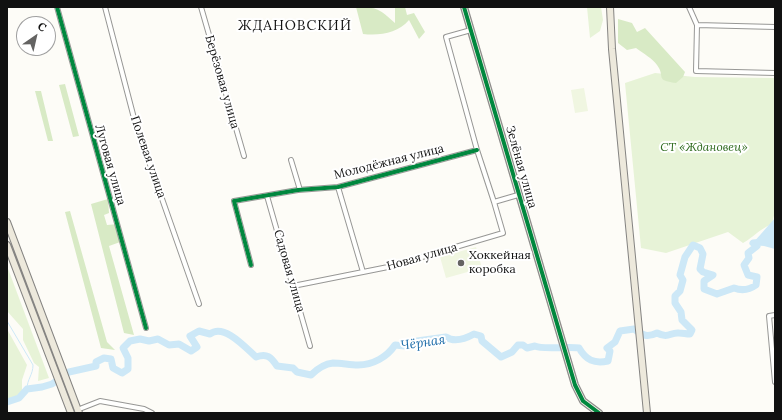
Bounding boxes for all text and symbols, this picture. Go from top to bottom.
north arrow [16,16,56,56]
district label: ЖДАНОВСКИЙ [238,18,352,34]
text: С [35,19,49,35]
street label: Берёзовая улица [202,33,242,131]
street label: Полевая улица [127,114,169,200]
street label: Луговая улица [92,123,128,207]
street label: Зелёная улица [502,124,540,210]
street label: Молодёжная улица [332,141,446,183]
park label: СТ «Ждановец» [660,141,748,155]
street label: Садовая улица [270,228,308,314]
street label: Новая улица [385,240,459,274]
place label: Хоккейная коробка [469,249,531,277]
marker: Хоккейная коробка [456,258,466,268]
water label: Чёрная [400,332,446,354]

